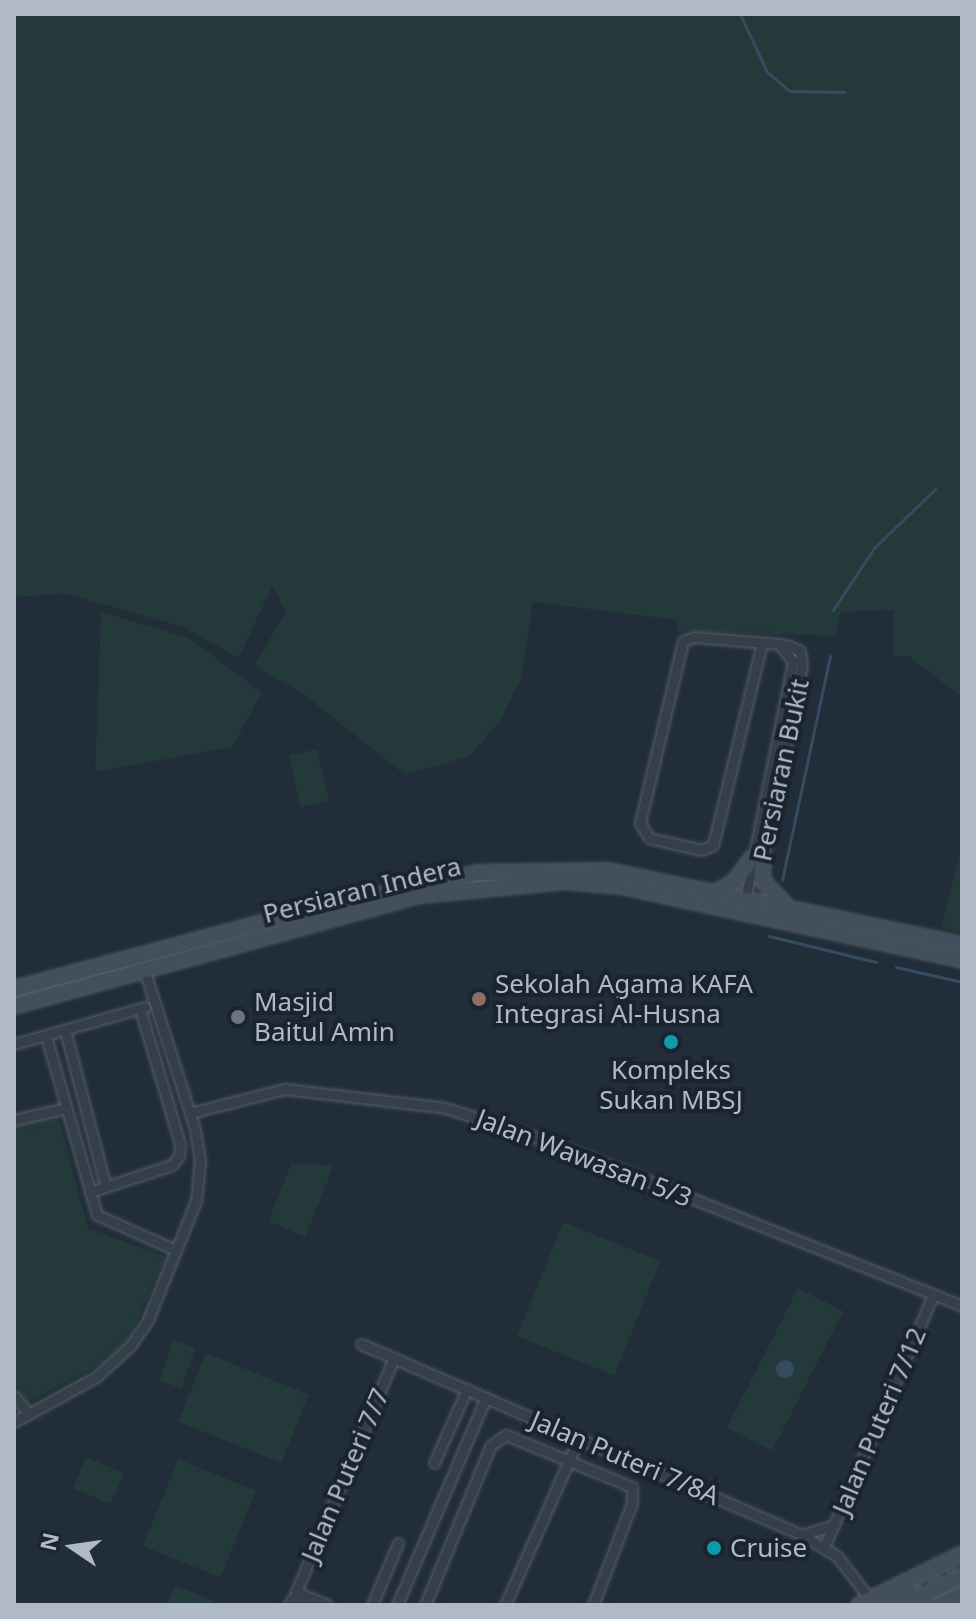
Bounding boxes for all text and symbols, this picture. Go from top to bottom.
street label: Persiaran Bukit [746,676,816,864]
street label: Persiaran Indera [260,850,464,930]
place label: Sekolah Agama KAFA Integrasi Al-Husna [495,968,753,1030]
place label: Masjid Baitul Amin [254,986,395,1048]
marker: Sekolah Agama KAFA Integrasi Al-Husna [470,990,488,1008]
marker: Masjid Baitul Amin [229,1008,247,1026]
marker: Kompleks Sukan MBSJ [662,1033,680,1051]
place label: Kompleks Sukan MBSJ [599,1054,743,1116]
street label: Jalan Wawasan 5/3 [472,1103,696,1213]
street label: Jalan Puteri 7/12 [826,1323,932,1519]
street label: Jalan Puteri 7/7 [294,1384,396,1566]
street label: Jalan Puteri 7/8A [526,1404,724,1512]
north arrow [32,1507,112,1587]
text: N [32,1530,65,1554]
place label: Cruise [730,1532,807,1564]
marker: Cruise [705,1539,723,1557]

